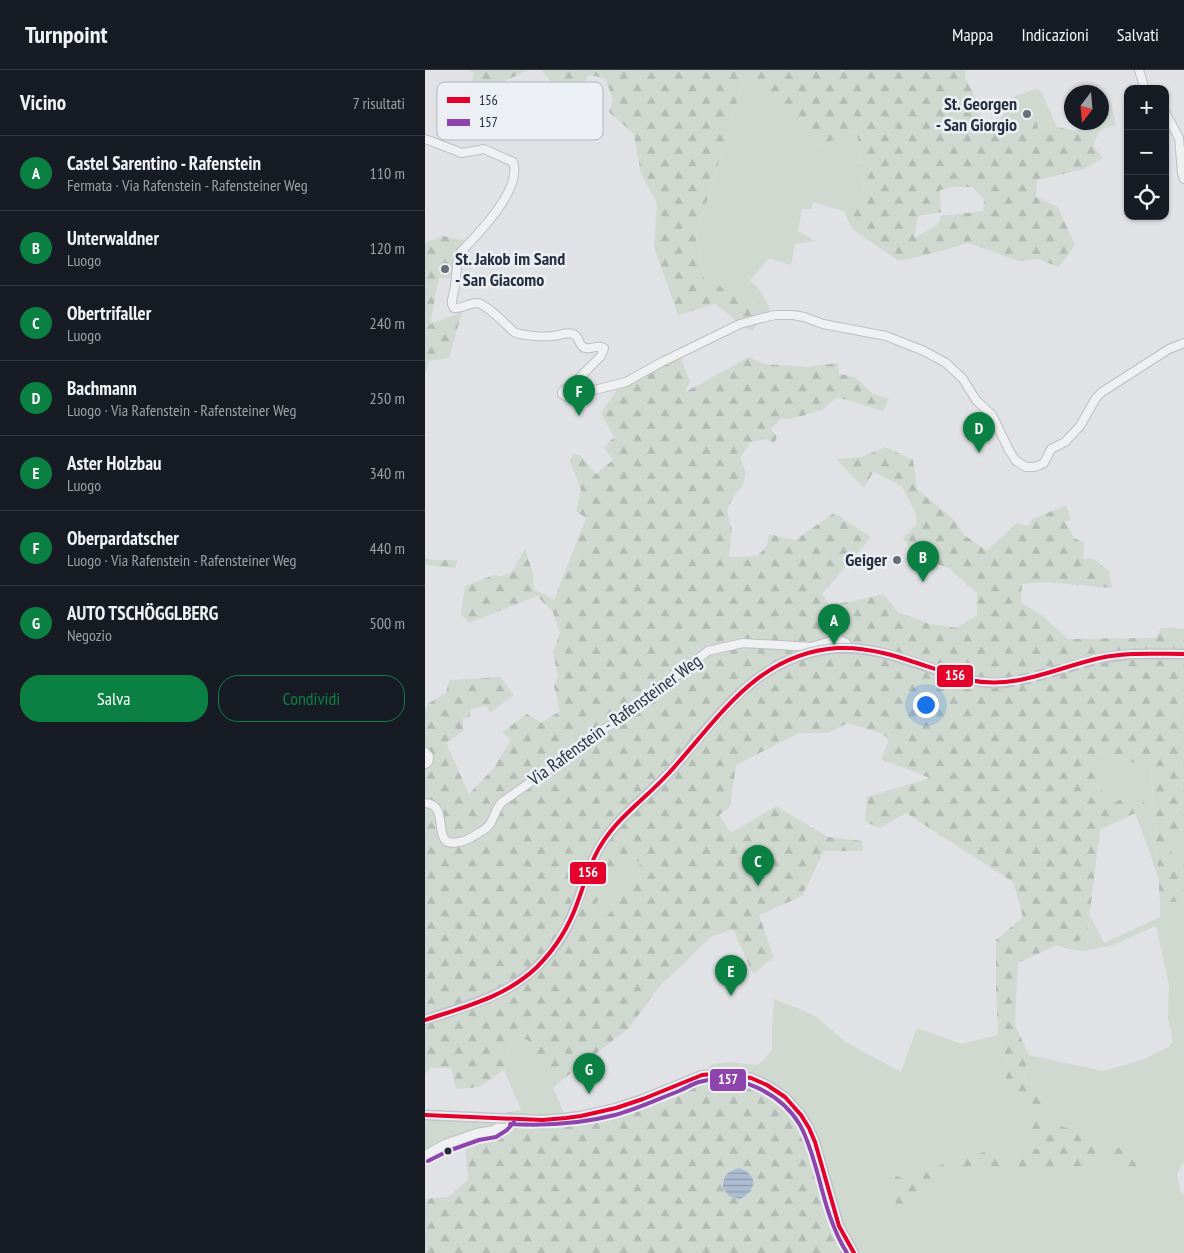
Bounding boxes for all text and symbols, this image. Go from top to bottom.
text: Turnpoint [25,19,107,50]
text: Mappa [952,23,993,46]
text: Indicazioni [1021,23,1089,46]
text: Salvati [1117,23,1159,46]
legend [437,82,603,140]
north arrow [1064,85,1109,130]
map controls [1124,85,1169,220]
button: + [1124,85,1169,130]
text: Vicino [20,89,66,116]
text: 156 [479,91,498,109]
place label: St. Georgen - San Giorgio [936,92,1017,136]
text: 7 risultati [352,93,405,113]
marker: St. Georgen - San Giorgio [1021,108,1033,120]
text: 157 [479,113,498,131]
button: − [1124,130,1169,175]
text: Castel Sarentino - Rafenstein [67,151,261,175]
text: A [32,163,40,183]
text: 110 m [370,163,405,183]
text: Fermata · Via Rafenstein - Rafensteiner Weg [67,175,308,195]
button: locate [1124,175,1169,220]
text: Unterwaldner [67,226,159,250]
text: B [32,238,40,258]
text: 120 m [370,238,405,258]
place label: St. Jakob im Sand - San Giacomo [455,247,565,291]
text: Luogo [67,250,101,270]
marker: St. Jakob im Sand - San Giacomo [439,263,451,275]
text: Obertrifaller [67,301,151,325]
text: C [32,313,40,333]
text: 240 m [370,313,405,333]
text: Luogo [67,325,101,345]
pin: F [563,375,595,416]
text: Bachmann [67,376,137,400]
text: D [32,388,40,408]
text: 250 m [370,388,405,408]
text: Luogo · Via Rafenstein - Rafensteiner Weg [67,400,296,420]
pin: D [963,412,995,453]
text: Aster Holzbau [67,451,161,475]
text: E [33,463,39,483]
text: 340 m [370,463,405,483]
text: Luogo [67,475,101,495]
text: Oberpardatscher [67,526,179,550]
text: F [33,538,39,558]
text: 440 m [370,538,405,558]
pin: B [907,541,939,582]
place label: Geiger [845,548,888,571]
text: Luogo · Via Rafenstein - Rafensteiner Weg [67,550,296,570]
marker: Geiger [891,554,903,566]
text: AUTO TSCHÖGGLBERG [67,601,218,625]
pin: A [818,604,850,645]
text: G [32,613,40,633]
text: 500 m [370,613,405,633]
text: Negozio [67,625,112,645]
street label: Via Rafenstein - Rafensteiner Weg [523,649,706,791]
line badge: 156 [936,664,974,688]
text: 156 [945,666,965,684]
button: Salva [20,675,208,722]
button: Condividi [218,675,405,722]
your location [913,692,939,718]
pin: C [742,845,774,886]
line badge: 156 [569,861,607,885]
text: 156 [578,863,598,881]
pin: E [715,955,747,996]
pin: G [573,1053,605,1094]
line badge: 157 [709,1068,747,1092]
text: 157 [718,1070,738,1088]
unlabelled marker [443,1146,453,1156]

